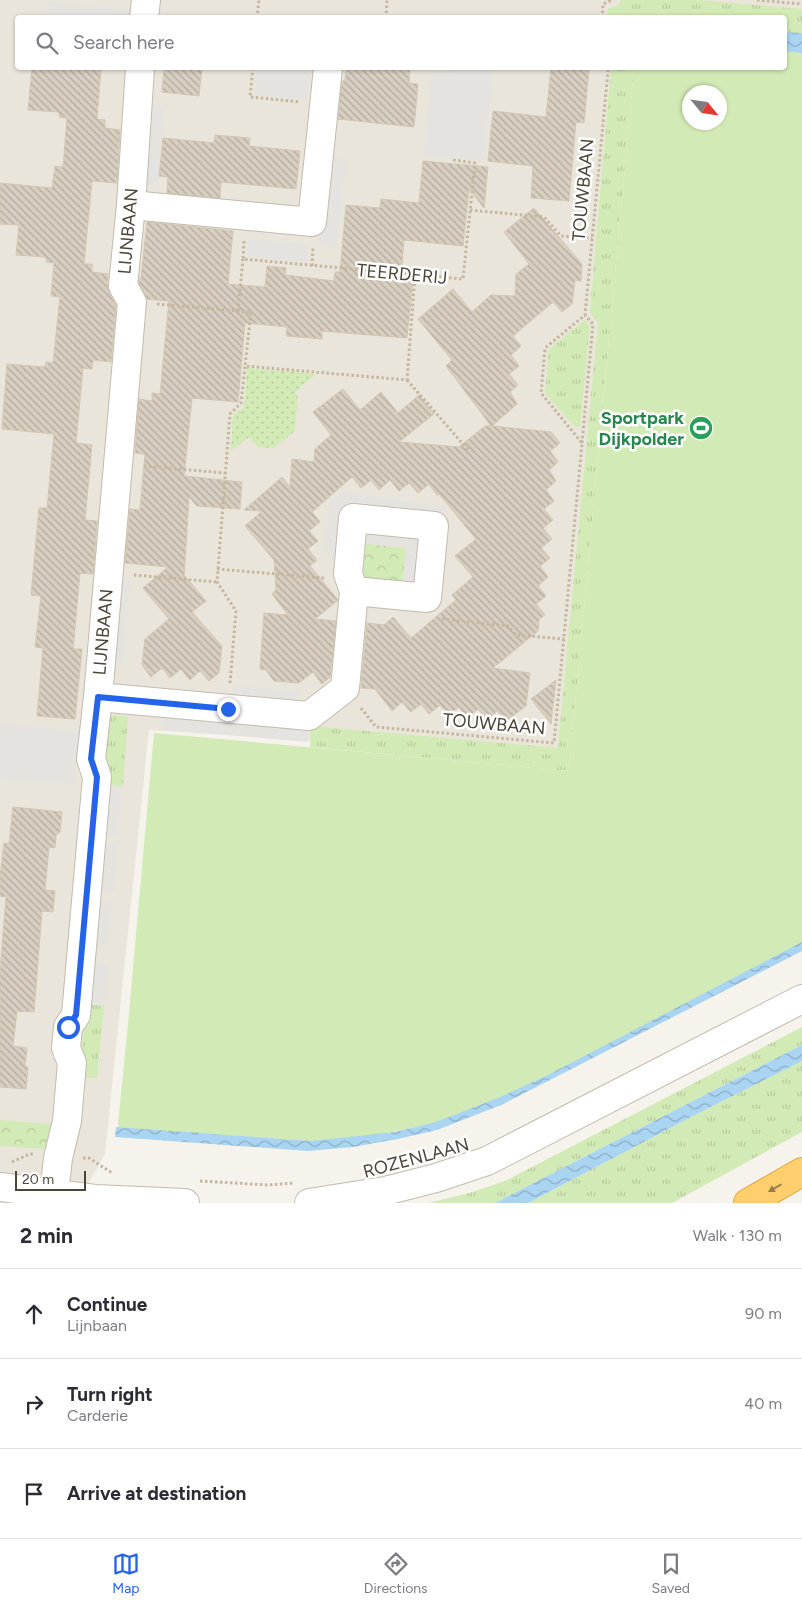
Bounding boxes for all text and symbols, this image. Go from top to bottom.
search box [15,15,787,70]
icon: search [33,29,61,57]
text: Search here [73,31,175,54]
north arrow [682,85,727,130]
street label: TOUWBAAN [568,138,598,242]
street label: LIJNBAAN [113,187,143,275]
street label: TEERDERIJ [356,259,448,289]
place label: Sportpark Dijkpolder [599,407,684,450]
sports icon: Sportpark Dijkpolder [688,415,714,441]
street label: LIJNBAAN [88,588,118,676]
route end [217,698,240,721]
street label: TOUWBAAN [442,709,546,739]
route start [57,1016,80,1039]
street label: ROZENLAAN [360,1133,472,1183]
scale bar [15,1168,86,1191]
text: 20 m [22,1171,54,1188]
one-way arrow [768,1183,782,1192]
text: 2 min [20,1223,73,1248]
text: Walk · 130 m [693,1226,782,1245]
text: Continue [67,1293,147,1316]
icon: ahead [20,1300,48,1328]
text: 90 m [745,1304,782,1323]
text: Lijnbaan [67,1316,127,1335]
text: Turn right [67,1383,153,1406]
icon: right [20,1390,48,1418]
text: 40 m [744,1394,782,1413]
text: Carderie [67,1406,128,1425]
icon: arrive [20,1480,48,1508]
text: Arrive at destination [67,1482,246,1505]
tab: Map [112,1550,140,1597]
tab: Directions [364,1550,428,1597]
tab: Saved [651,1550,690,1597]

